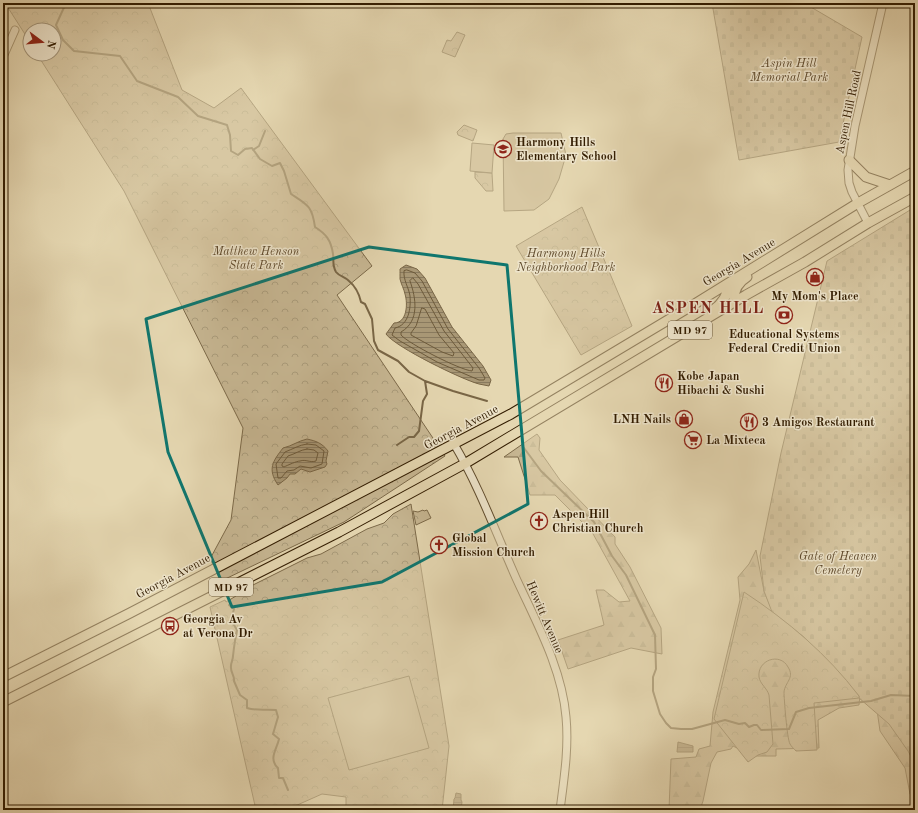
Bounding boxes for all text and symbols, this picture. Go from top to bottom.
north arrow [22,22,62,62]
text: N [44,39,57,50]
park label: Aspin Hill Memorial Park [749,58,828,84]
street label: Aspen Hill Road [834,69,864,155]
place label: Harmony Hills Elementary School [516,137,617,163]
school or university icon: Harmony Hills Elementary School [493,139,513,159]
street label: Georgia Avenue [701,236,778,289]
park label: Matthew Henson State Park [212,246,299,272]
park label: Harmony Hills Neighborhood Park [516,248,615,274]
shop icon: My Mom's Place [805,267,825,287]
place label: My Mom's Place [771,291,859,303]
district label: ASPEN HILL [652,301,764,317]
bank icon: Educational Systems Federal Credit Union [774,305,794,325]
road number: MD 97 [668,321,712,339]
place label: Educational Systems Federal Credit Union [728,329,841,355]
place label: Kobe Japan Hibachi & Sushi [677,371,765,397]
restaurant icon: Kobe Japan Hibachi & Sushi [654,373,674,393]
street label: Georgia Avenue [422,403,501,452]
shop icon: LNH Nails [674,409,694,429]
restaurant icon: 3 Amigos Restaurant [739,412,759,432]
place label: LNH Nails [613,414,671,426]
place label: 3 Amigos Restaurant [762,417,875,429]
supermarket icon: La Mixteca [683,430,703,450]
place label: La Mixteca [706,435,766,447]
place label: Aspen Hill Christian Church [552,509,644,535]
church icon: Aspen Hill Christian Church [529,511,549,531]
place label: Global Mission Church [452,533,535,559]
church icon: Global Mission Church [429,535,449,555]
park label: Gate of Heaven Cemetery [799,551,877,577]
street label: Georgia Avenue [134,552,213,601]
road number: MD 97 [209,578,253,596]
street label: Hewitt Avenue [523,579,565,656]
place label: Georgia Av at Verona Dr [183,614,253,640]
bus stop icon: Georgia Av at Verona Dr [160,616,180,636]

